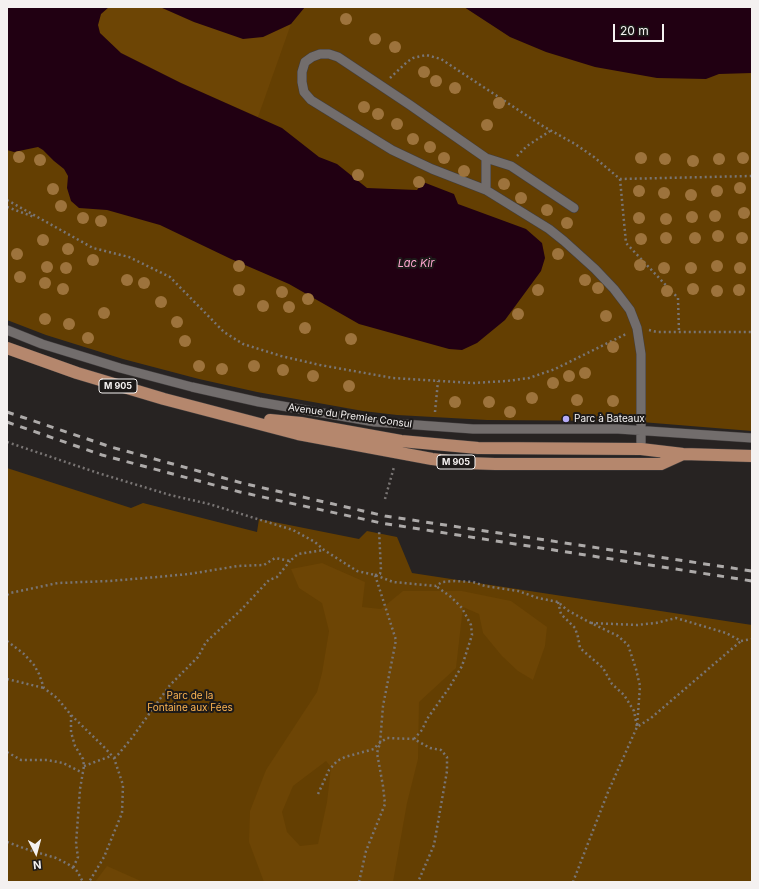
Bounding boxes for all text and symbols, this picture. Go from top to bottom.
scale bar [615,16,666,42]
text: 20 m [620,23,649,38]
water label: Lac Kir [398,257,434,271]
road number: M 905 [99,379,137,393]
street label: Avenue du Premier Consul [287,401,413,431]
place label: Parc à Bateaux [574,413,645,425]
marker: Parc à Bateaux [561,414,571,424]
road number: M 905 [437,455,475,469]
park label: Parc de la Fontaine aux Fées [147,690,233,714]
north arrow [16,833,56,873]
text: N [32,858,42,872]

